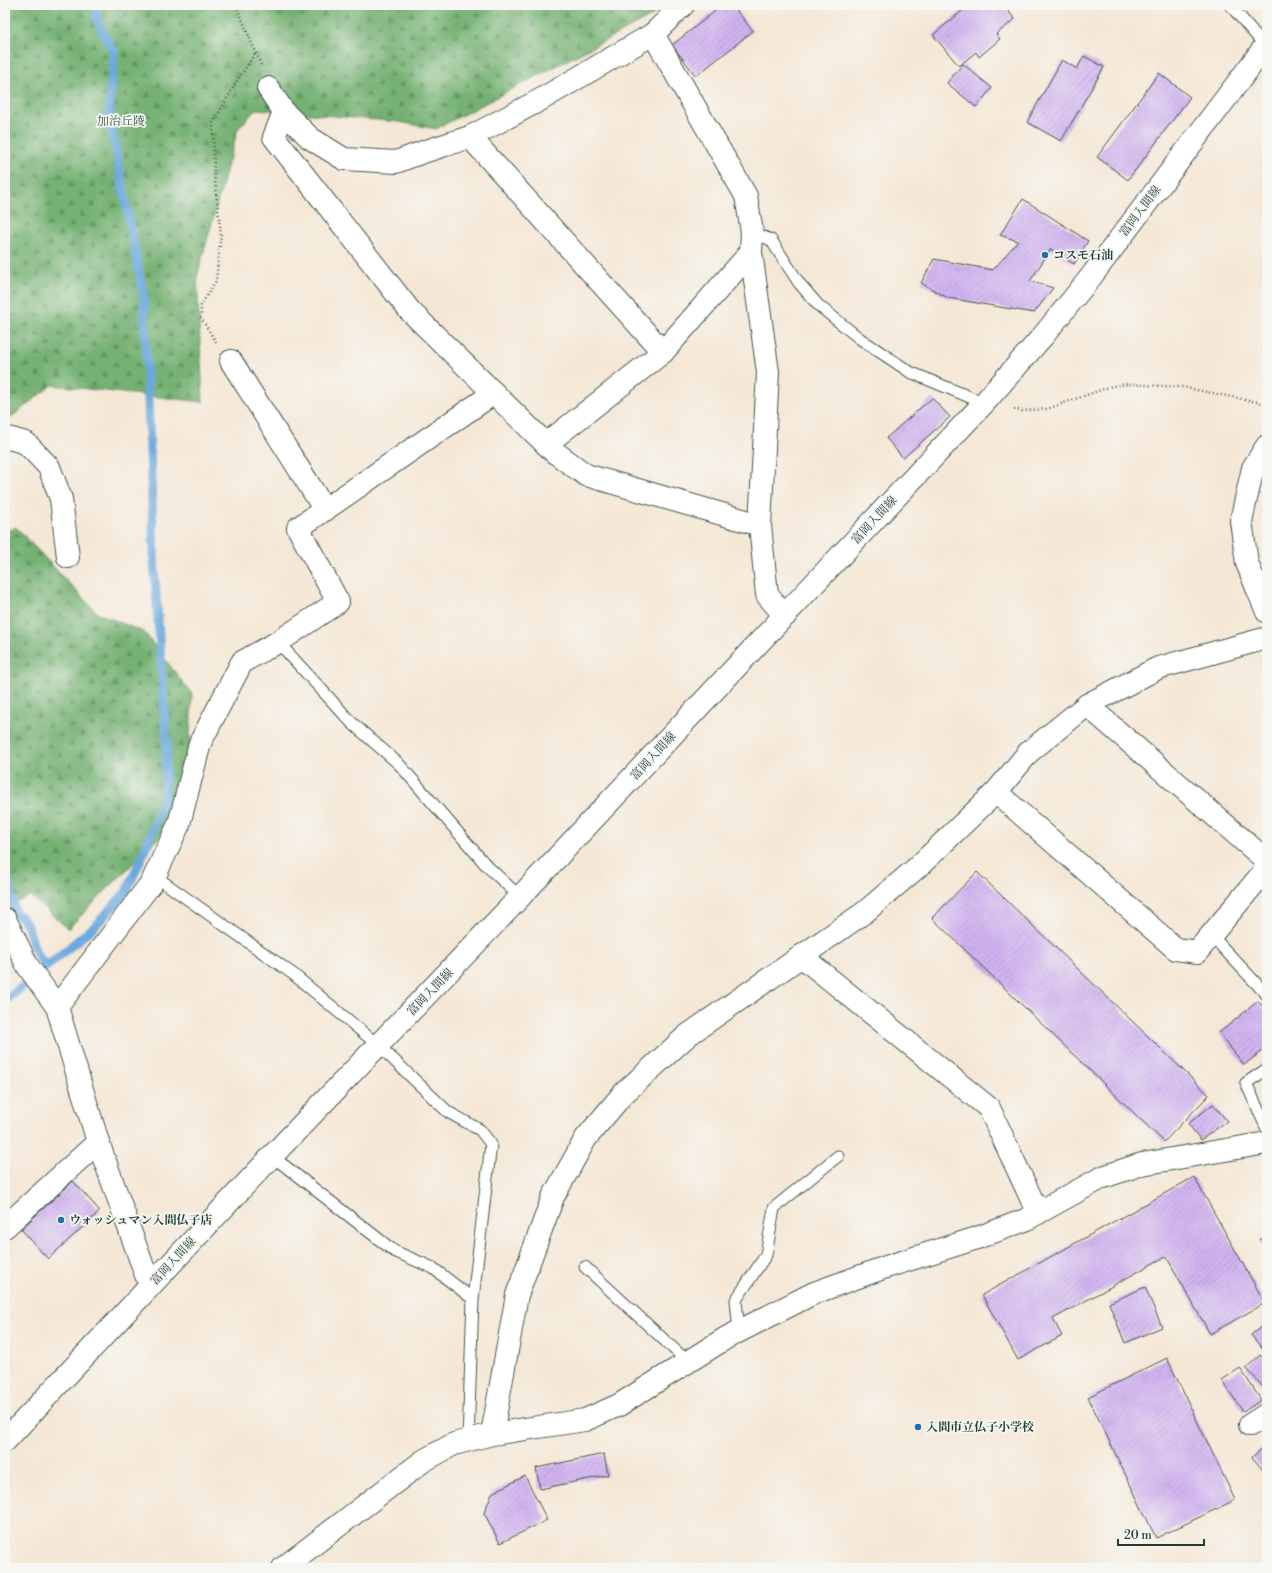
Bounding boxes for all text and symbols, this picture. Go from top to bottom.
park label: 加治丘陵 [97,114,145,129]
street label: 富岡入間線 [1116,183,1164,240]
place label: コスモ石油 [1053,248,1113,263]
marker: コスモ石油 [1040,250,1050,260]
street label: 富岡入間線 [848,493,900,547]
street label: 富岡入間線 [627,729,679,783]
street label: 富岡入間線 [404,966,457,1019]
place label: ウォッシュマン入間仏子店 [69,1213,212,1228]
marker: ウォッシュマン入間仏子店 [56,1215,66,1225]
street label: 富岡入間線 [147,1234,199,1288]
place label: 入間市立仏子小学校 [926,1420,1034,1435]
marker: 入間市立仏子小学校 [913,1422,923,1432]
scale bar [1118,1521,1204,1547]
text: 20 m [1124,1528,1152,1543]

